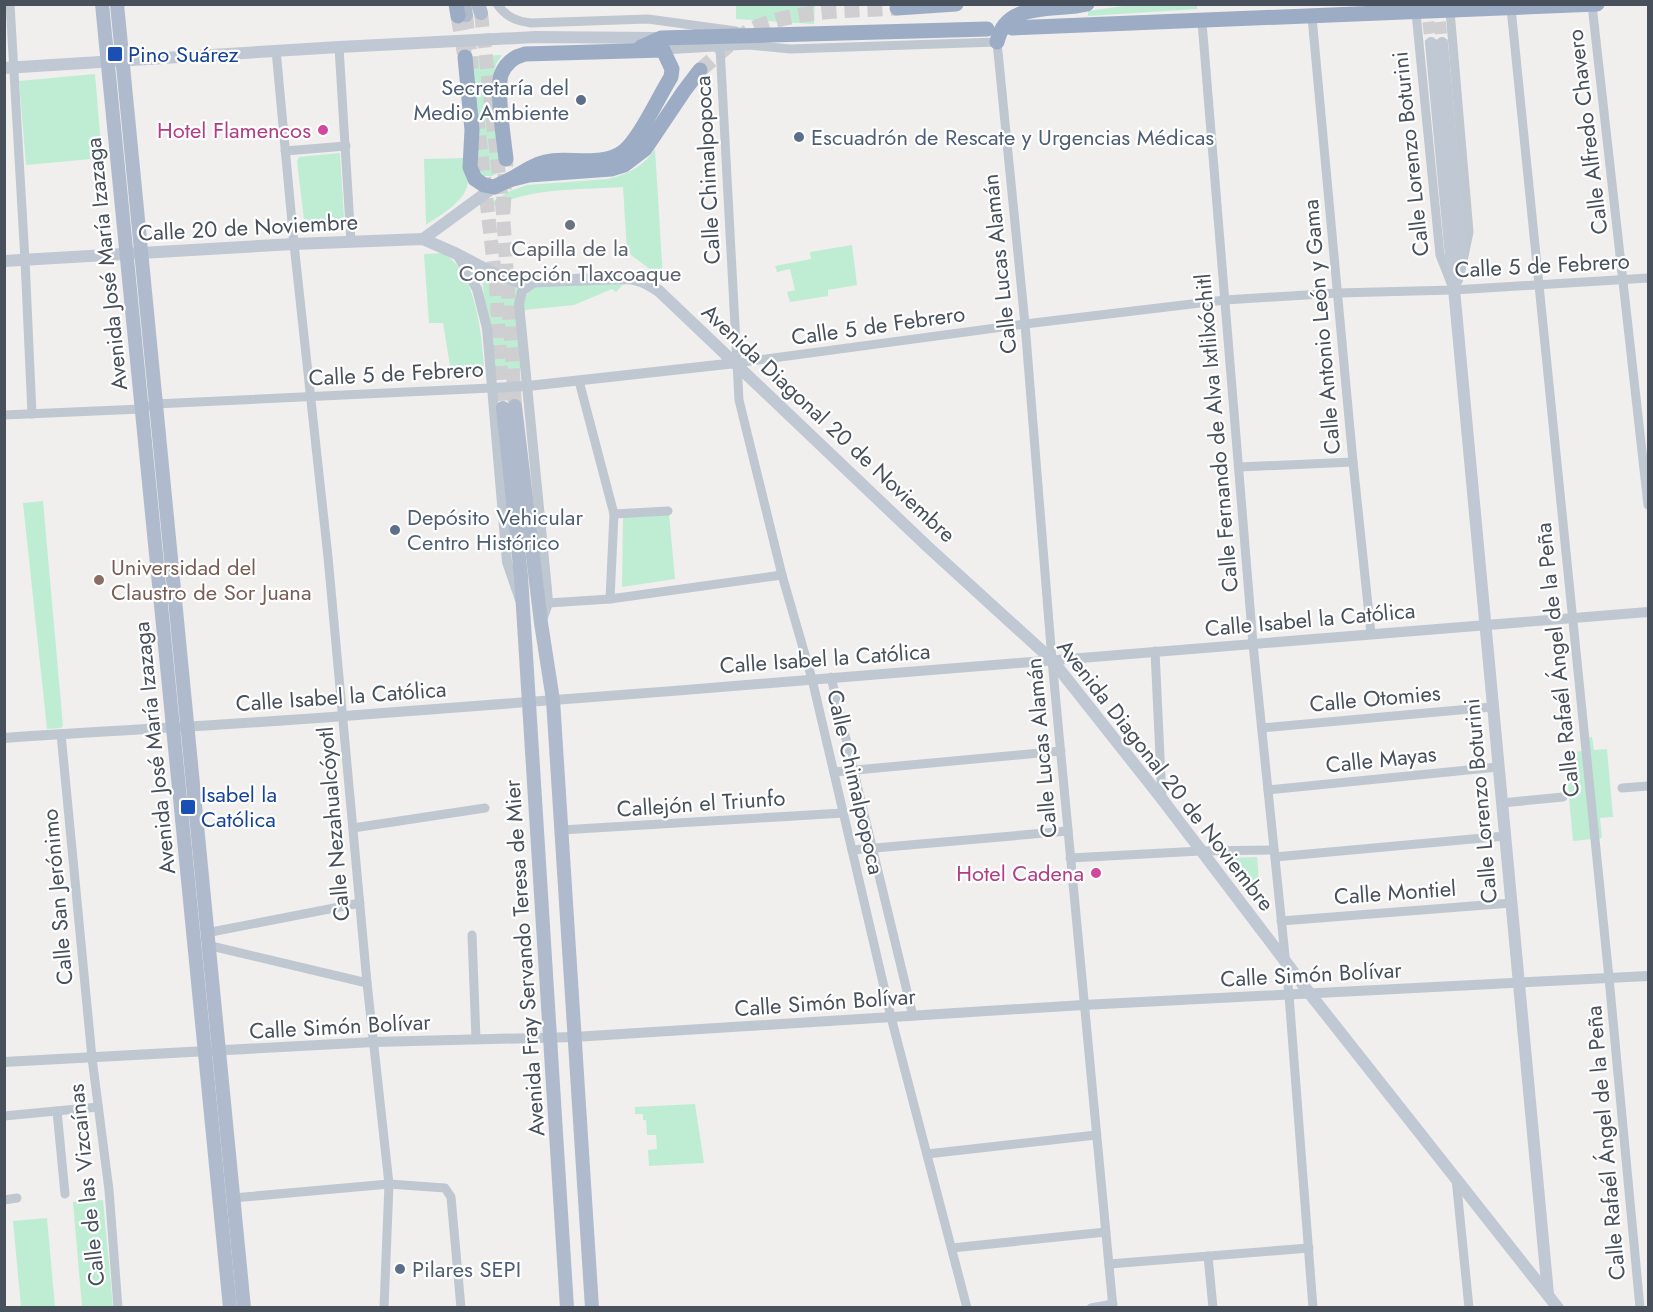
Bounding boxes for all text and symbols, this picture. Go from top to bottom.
street label: Calle Alfredo Chavero [1559,28,1615,236]
place label: Pino Suárez [128,38,239,70]
marker: Pino Suárez [106,45,124,63]
street label: Calle Lorenzo Boturini [1383,50,1437,258]
place label: Secretaría del Medio Ambiente [414,71,569,128]
street label: Calle Chimalpopoca [686,75,728,265]
marker: Secretaría del Medio Ambiente [574,93,588,107]
place label: Hotel Flamencos [157,114,311,146]
place label: Escuadrón de Rescate y Urgencias Médicas [811,121,1214,153]
marker: Hotel Flamencos [316,123,330,137]
marker: Escuadrón de Rescate y Urgencias Médicas [792,130,806,144]
street label: Avenida José María Izazaga [77,136,135,392]
street label: Calle Lucas Alamán [974,172,1024,356]
street label: Calle Antonio León y Gama [1294,198,1348,456]
street label: Calle 20 de Noviembre [137,205,359,249]
marker: Capilla de la Concepción Tlaxcoaque [563,218,577,232]
place label: Capilla de la Concepción Tlaxcoaque [459,232,681,289]
street label: Calle 5 de Febrero [1454,244,1630,286]
street label: Calle Fernando de Alva Ixtlilxóchitl [1186,272,1246,594]
street label: Avenida Diagonal 20 de Noviembre [695,296,963,550]
street label: Calle 5 de Febrero [789,297,967,353]
street label: Calle 5 de Febrero [308,352,484,394]
place label: Depósito Vehicular Centro Histórico [407,501,583,558]
street label: Calle Rafaél Ángel de la Peña [1527,521,1587,799]
marker: Depósito Vehicular Centro Histórico [388,523,402,537]
place label: Universidad del Claustro de Sor Juana [111,551,311,608]
marker: Universidad del Claustro de Sor Juana [92,573,106,587]
street label: Calle Isabel la Católica [1203,594,1417,644]
street label: Avenida José María Izazaga [125,620,183,876]
street label: Avenida Diagonal 20 de Noviembre [1050,632,1282,918]
street label: Calle Isabel la Católica [719,635,931,681]
street label: Calle Lucas Alamán [1017,657,1065,839]
street label: Calle Isabel la Católica [235,673,447,719]
street label: Calle Otomies [1308,676,1442,720]
street label: Calle Chimalpopoca [819,686,893,878]
street label: Calle Lorenzo Boturini [1455,697,1505,905]
street label: Calle Nezahualcóyotl [309,725,357,923]
street label: Calle Mayas [1324,737,1438,781]
place label: Isabel la Católica [201,778,277,835]
street label: Avenida Fray Servando Teresa de Mier [496,778,552,1137]
street label: Callejón el Triunfo [616,781,786,825]
marker: Isabel la Católica [179,798,197,816]
street label: Calle San Jerónimo [33,808,81,986]
place label: Hotel Cadena [956,857,1084,889]
marker: Hotel Cadena [1089,866,1103,880]
street label: Calle Montiel [1333,872,1457,912]
street label: Calle Simón Bolívar [1219,953,1403,995]
street label: Calle Simón Bolívar [733,980,917,1024]
street label: Calle Rafaél Ángel de la Peña [1577,1004,1633,1282]
street label: Calle Simón Bolívar [248,1005,432,1047]
street label: Calle de las Vizcaínas [59,1082,113,1288]
place label: Pilares SEPI [412,1253,521,1285]
marker: Pilares SEPI [393,1262,407,1276]

